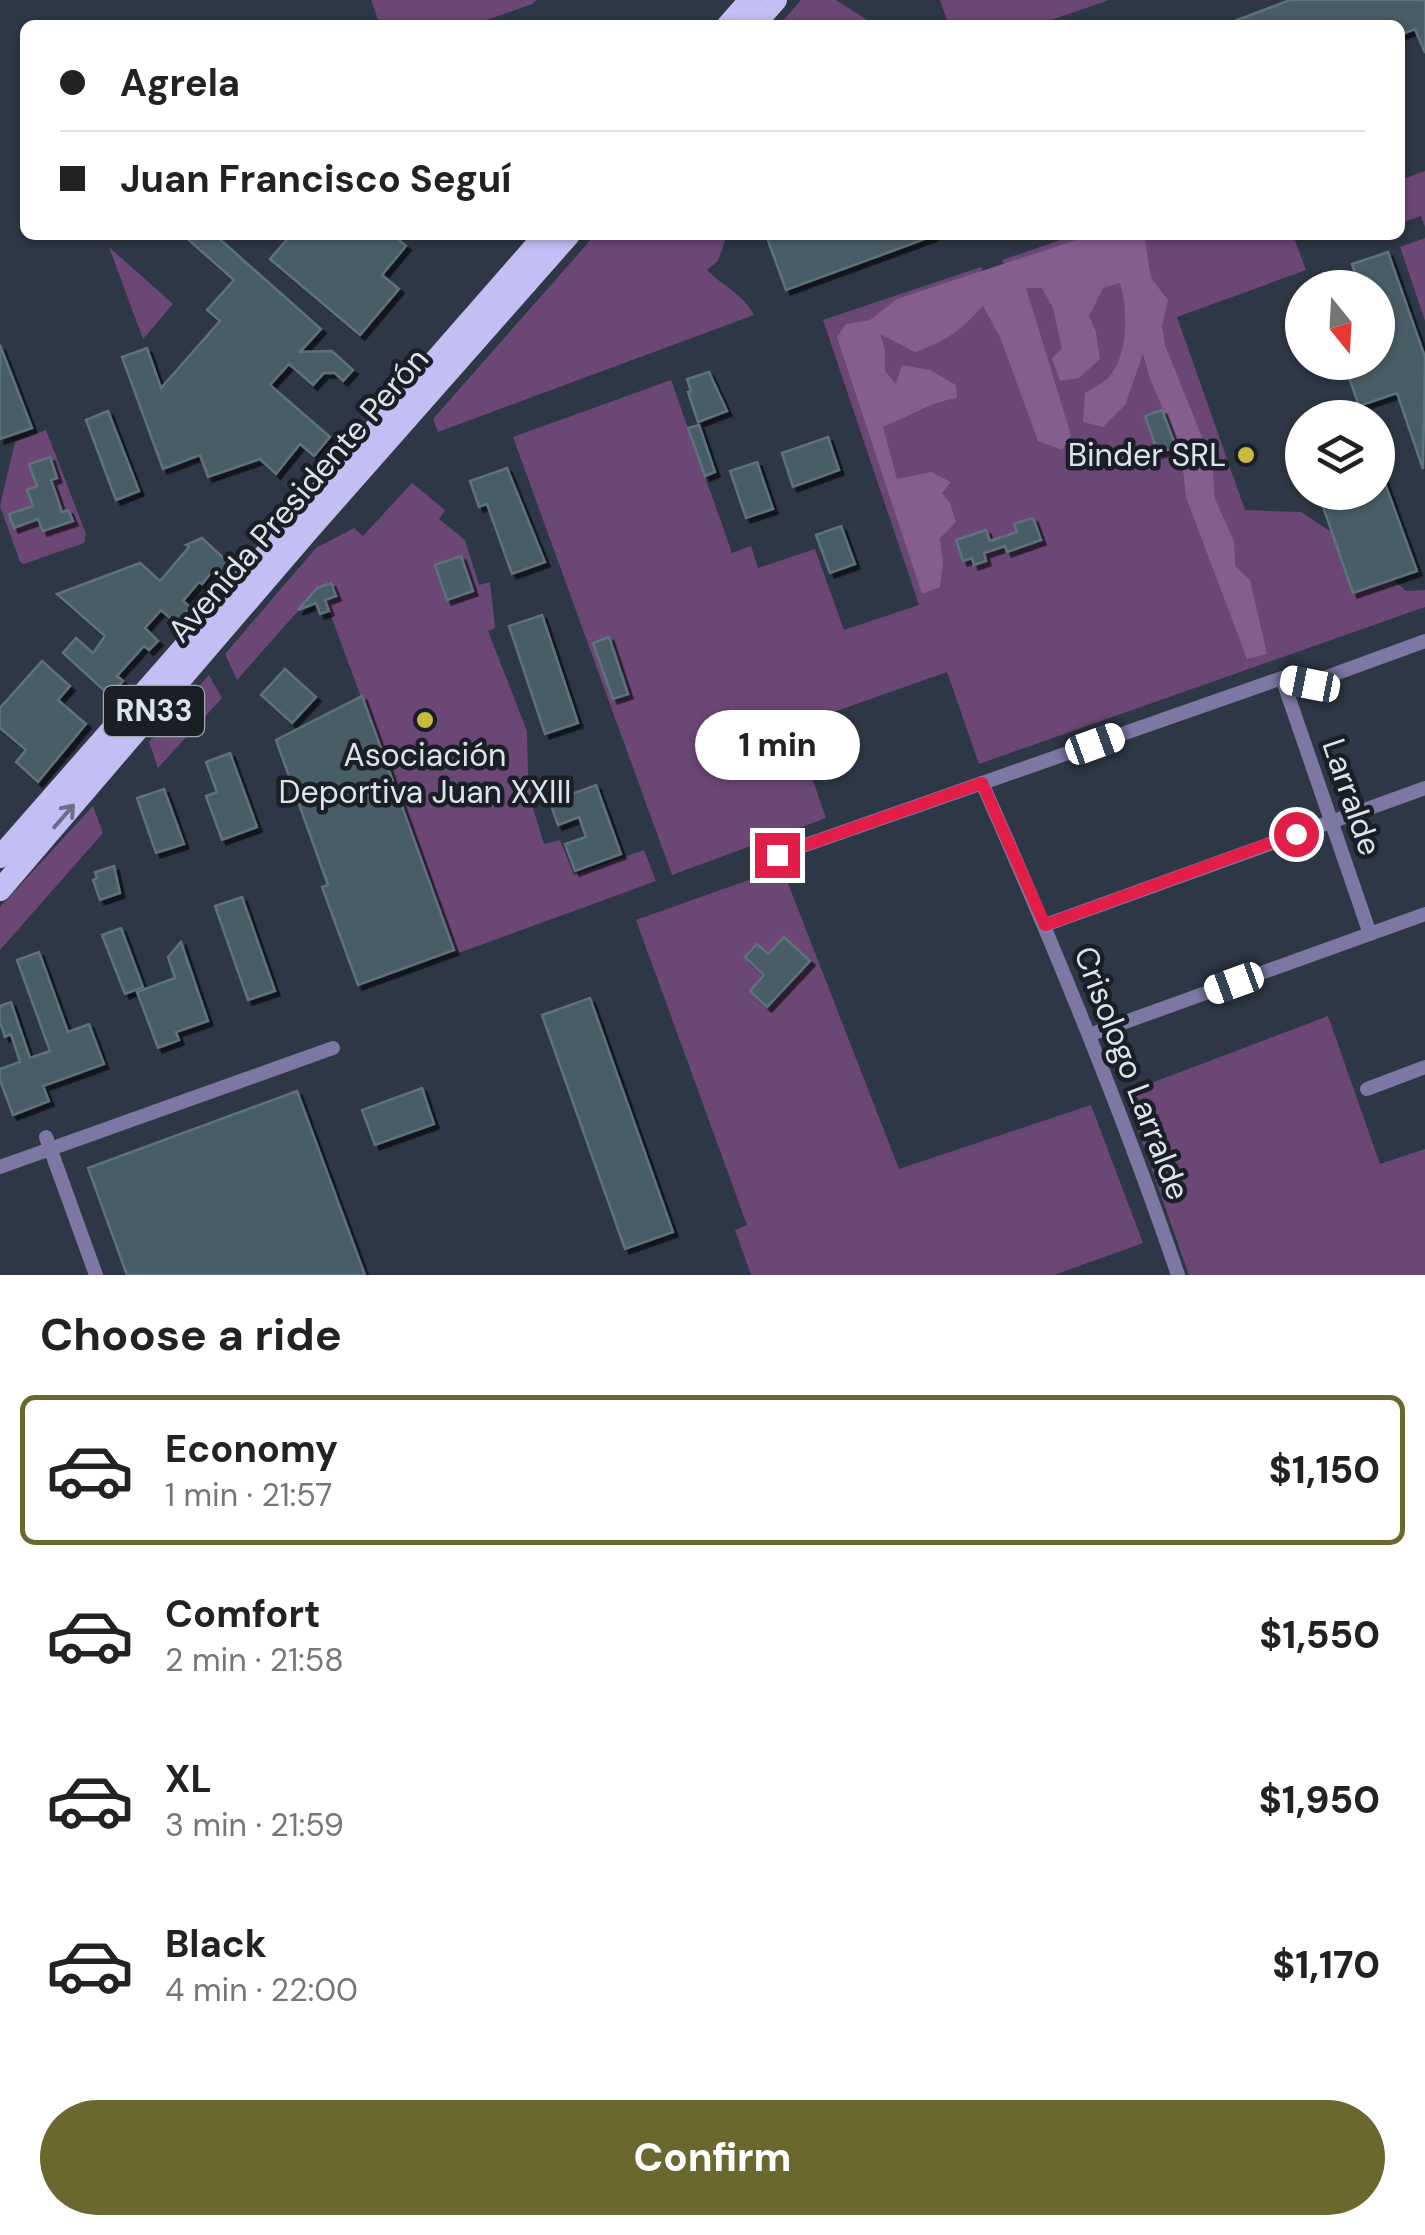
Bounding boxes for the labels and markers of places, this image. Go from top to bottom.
place label: Binder SRL [1068,434,1226,476]
marker: Binder SRL [1235,444,1257,466]
marker: Asociación Deportiva Juan XXIII [414,709,436,731]
place label: Asociación Deportiva Juan XXIII [279,734,571,813]

